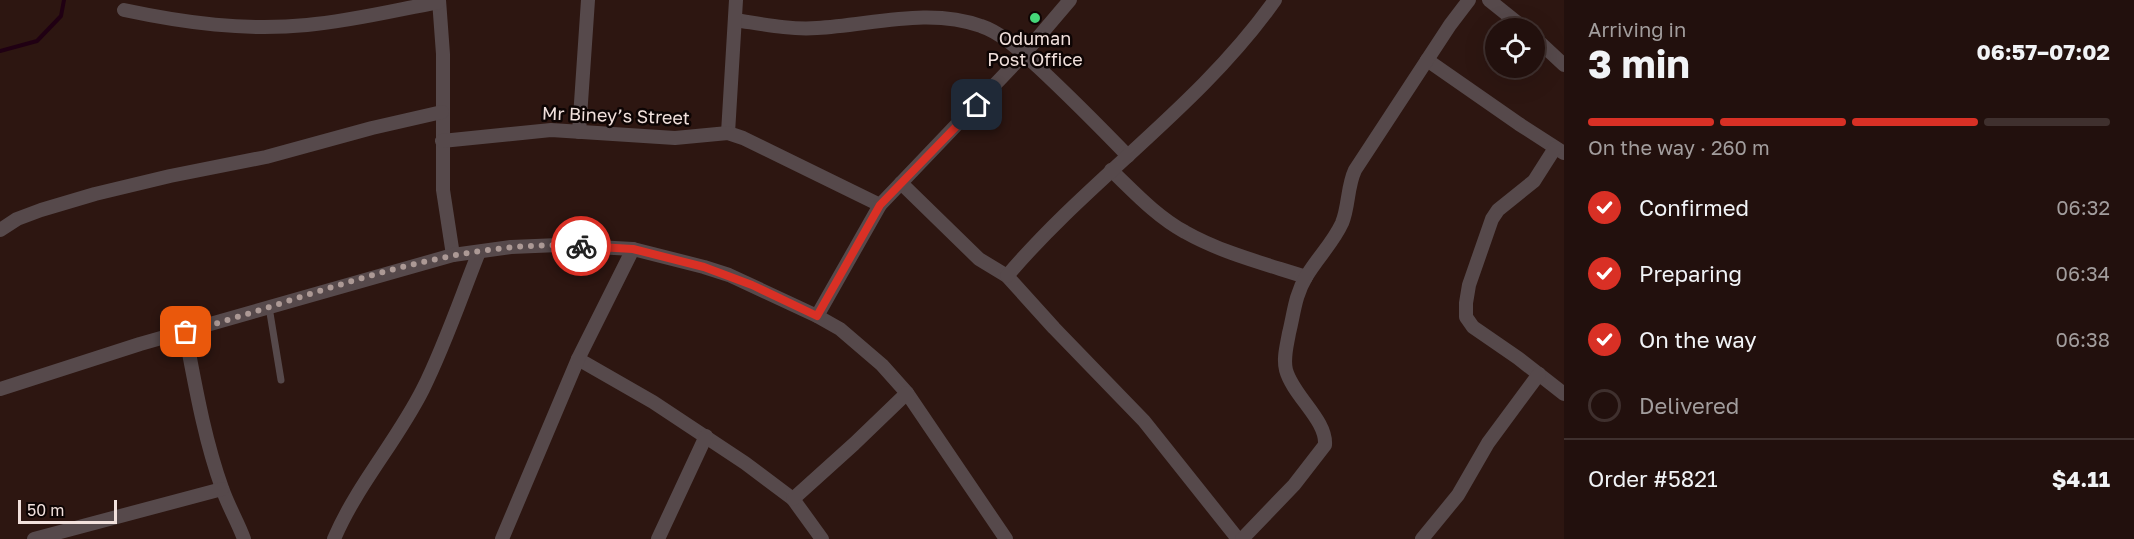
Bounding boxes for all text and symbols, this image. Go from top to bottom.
marker: Oduman Post Office [1028,11,1042,25]
text: Arriving in [1588,17,1686,41]
map controls [1485,18,1545,78]
button: locate [1485,18,1545,78]
place label: Oduman Post Office [987,27,1083,70]
text: 06:57–07:02 [1977,38,2110,65]
text: 3 min [1588,40,1690,87]
pin [951,79,1002,130]
icon: home [960,88,993,121]
street label: Mr Biney’s Street [542,101,690,129]
text: On the way · 260 m [1588,135,1770,159]
icon: check [1588,191,1621,224]
text: Confirmed [1639,194,1749,221]
text: 06:32 [2056,195,2110,219]
courier [551,216,611,276]
icon: bike [565,230,598,263]
icon: check [1588,257,1621,290]
text: Preparing [1639,260,1742,287]
text: 06:34 [2056,261,2110,285]
pin [160,306,211,357]
icon: bag [169,315,202,348]
icon: check [1588,323,1621,356]
text: On the way [1639,326,1757,353]
text: 06:38 [2056,327,2110,351]
text: Delivered [1639,392,1739,419]
text: Order #5821 [1588,465,1718,492]
text: $4.11 [2052,465,2110,492]
scale bar [18,497,117,524]
text: 50 m [27,500,64,520]

